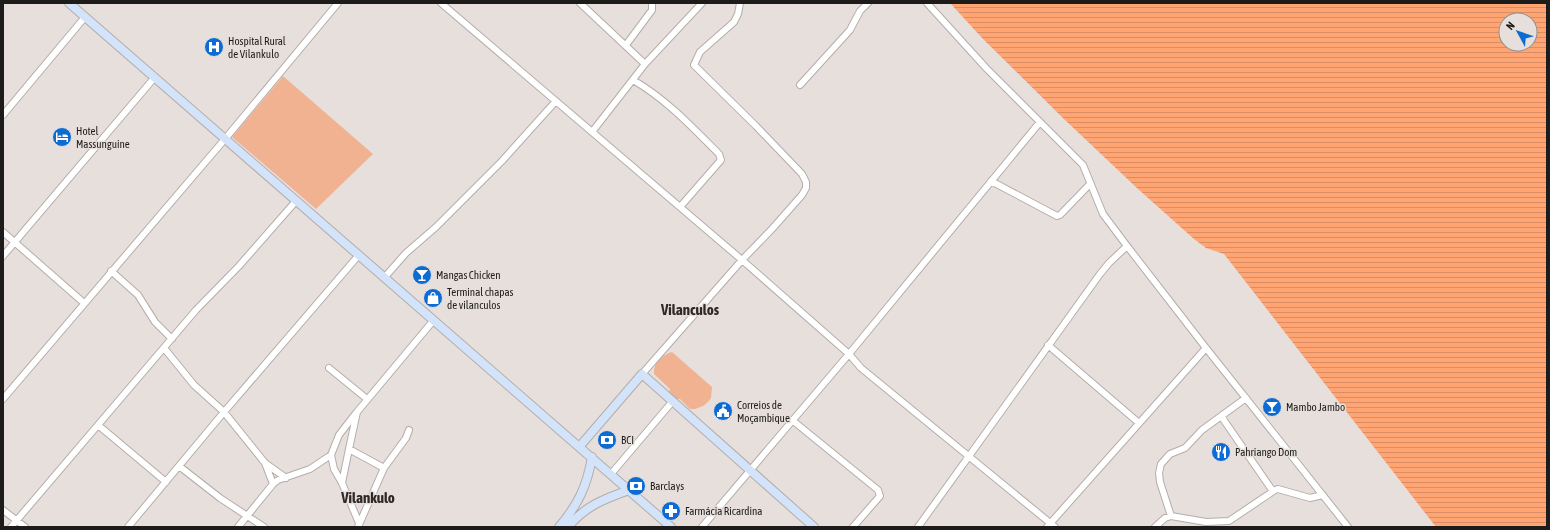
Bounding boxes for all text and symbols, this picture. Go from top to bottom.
north arrow [1498,12,1538,52]
text: N [1504,19,1517,32]
place label: Hospital Rural de Vilankulo [228,35,286,60]
hospital icon: Hospital Rural de Vilankulo [203,36,225,58]
place label: Hotel Massunguine [76,125,130,150]
hotel icon: Hotel Massunguine [51,126,73,148]
bar icon: Mangas Chicken [411,264,433,286]
place label: Mangas Chicken [436,269,501,281]
place label: Terminal chapas de vilanculos [447,286,514,311]
shop icon: Terminal chapas de vilanculos [422,287,444,309]
district label: Vilanculos [660,301,720,318]
bar icon: Mambo Jambo [1261,396,1283,418]
place label: Correios de Moçambique [737,399,790,424]
public building icon: Correios de Moçambique [712,400,734,422]
place label: Mambo Jambo [1286,401,1345,413]
bank icon: BCI [596,429,618,451]
place label: BCI [621,434,634,446]
restaurant icon: Pahriango Dom [1210,441,1232,463]
place label: Pahriango Dom [1235,446,1297,458]
bank icon: Barclays [625,475,647,497]
place label: Barclays [650,480,684,492]
district label: Vilankulo [340,489,395,506]
pharmacy icon: Farmácia Ricardina [660,500,682,522]
place label: Farmácia Ricardina [685,505,762,517]

